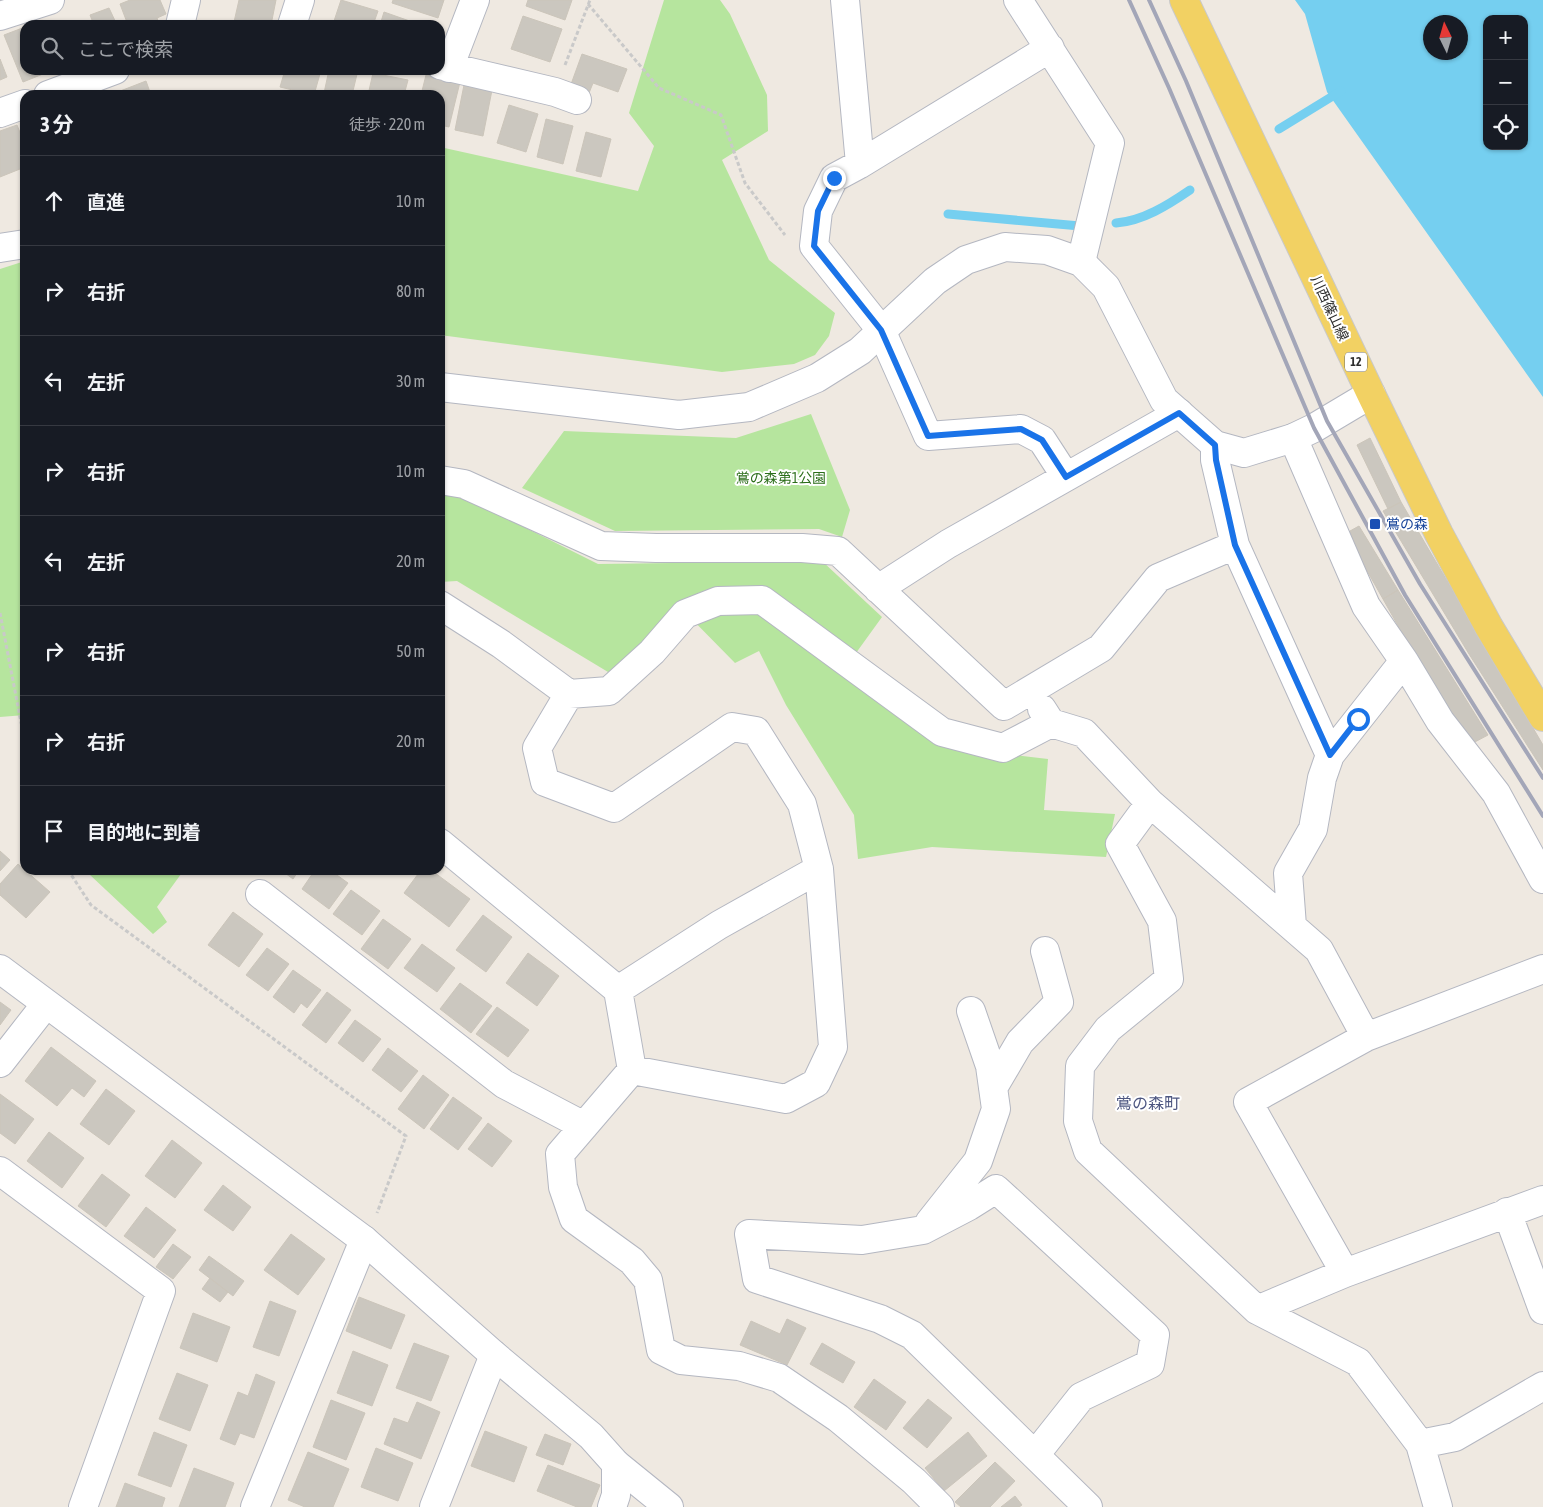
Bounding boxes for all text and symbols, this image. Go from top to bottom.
north arrow [1423,15,1468,60]
map controls [1483,15,1528,150]
button: + [1483,15,1528,60]
search box [20,20,445,75]
icon: search [38,34,66,62]
text: ここで検索 [78,38,173,60]
button: − [1483,60,1528,105]
button: locate [1483,105,1528,150]
text: 3 分 [40,112,74,136]
text: 徒歩 · 220 m [349,115,425,133]
route end [823,167,846,190]
icon: ahead [40,187,68,215]
text: 直進 [87,191,125,213]
text: 10 m [396,192,425,210]
street label: 川西篠山線 [1308,273,1352,343]
icon: right [40,277,68,305]
text: 右折 [87,281,125,303]
text: 80 m [396,282,425,300]
road number: 12 [1345,352,1367,372]
icon: left [40,367,68,395]
text: 左折 [87,371,125,393]
text: 30 m [396,372,425,390]
icon: right [40,457,68,485]
text: 右折 [87,461,125,483]
text: 10 m [396,462,425,480]
park label: 鴬の森第1公園 [736,470,826,486]
place label: 鴬の森 [1386,516,1428,532]
marker: 鴬の森 [1368,517,1382,531]
icon: left [40,547,68,575]
text: 左折 [87,551,125,573]
text: 20 m [396,552,425,570]
icon: right [40,637,68,665]
text: 右折 [87,641,125,663]
text: 50 m [396,642,425,660]
route start [1347,708,1370,731]
icon: right [40,727,68,755]
text: 右折 [87,731,125,753]
text: 20 m [396,732,425,750]
icon: arrive [40,817,68,845]
text: 目的地に到着 [87,821,201,843]
district label: 鴬の森町 [1116,1094,1180,1112]

